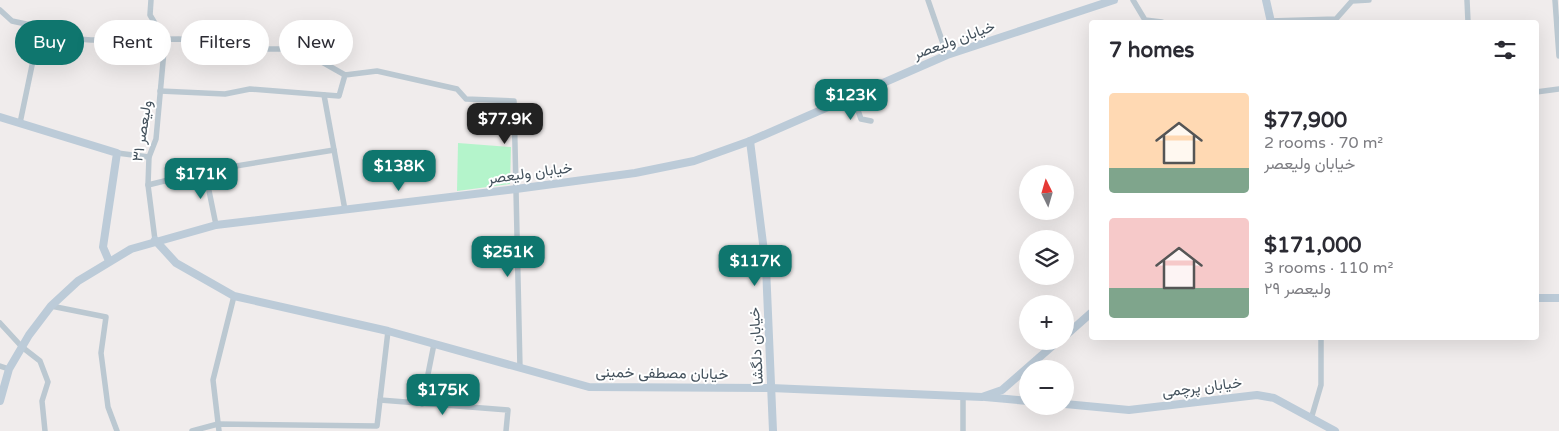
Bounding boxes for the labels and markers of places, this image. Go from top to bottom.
pin: $123K [816,78,886,121]
pin: $77.9K [464,102,546,145]
pin: $138K [364,150,434,192]
pin: $171K [166,158,236,200]
pin: $251K [473,236,543,278]
pin: $117K [720,244,790,287]
pin: $175K [408,374,478,416]

